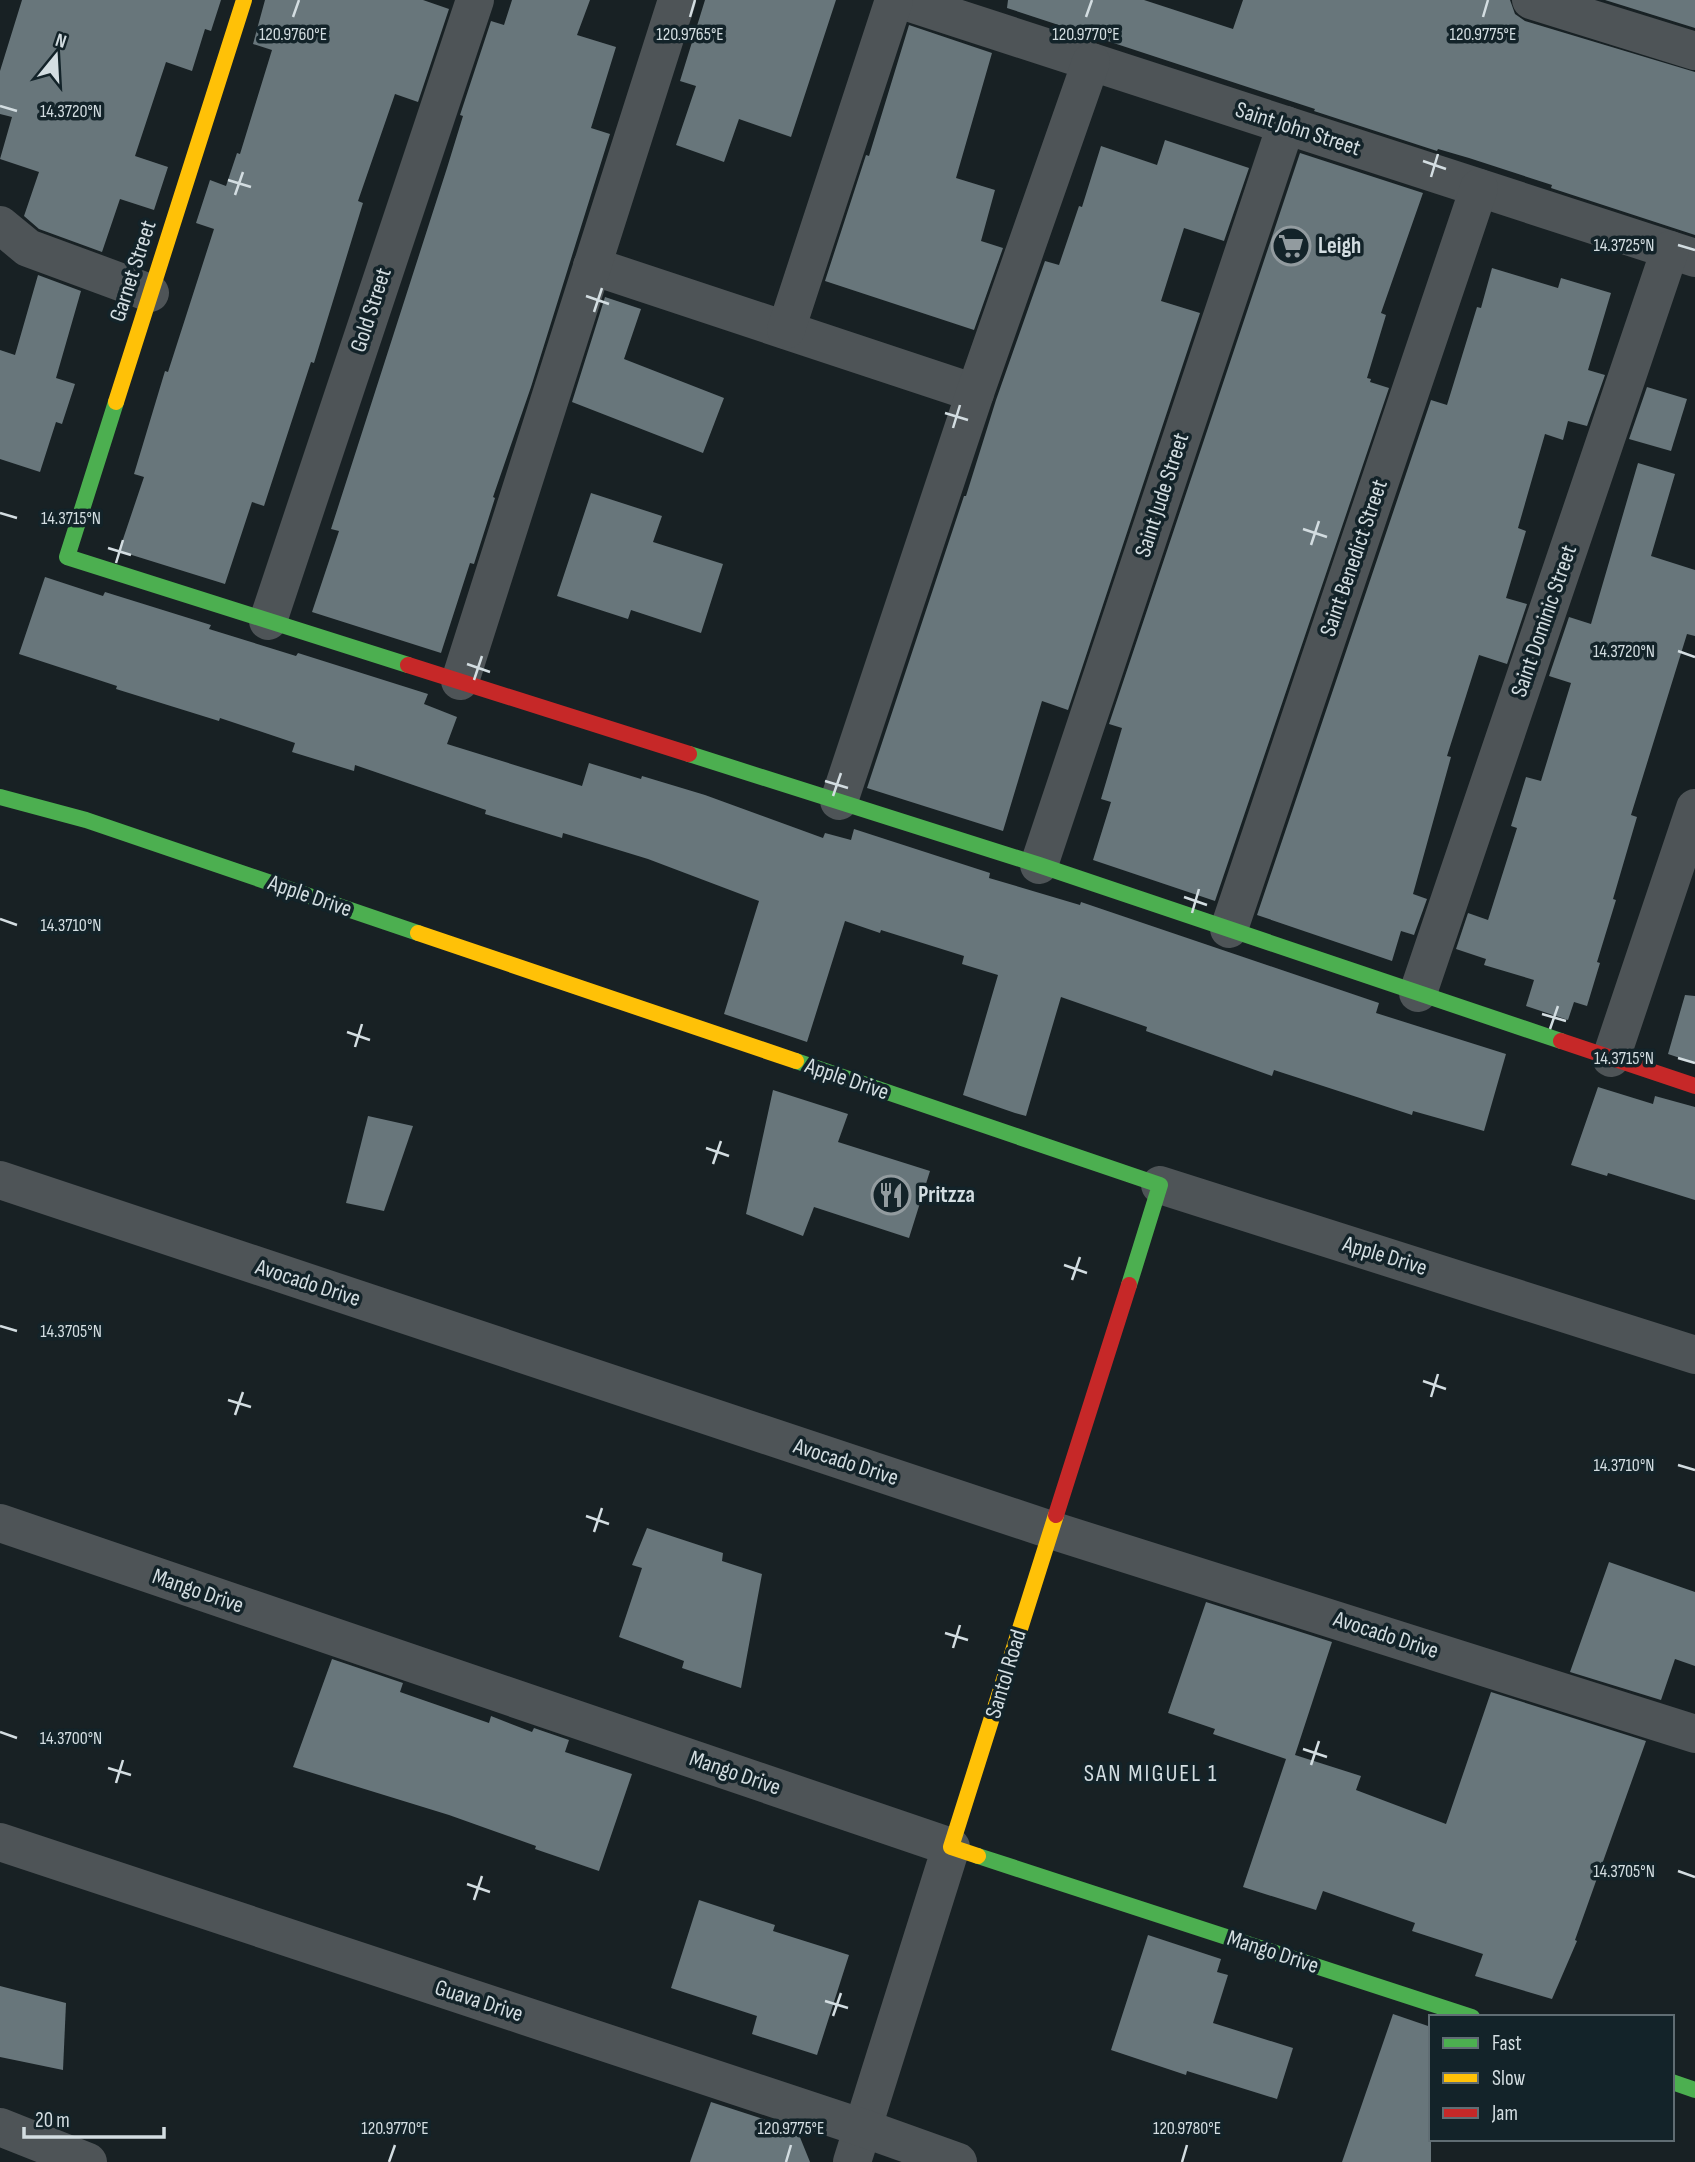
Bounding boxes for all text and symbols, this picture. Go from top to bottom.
north arrow [21,21,91,91]
text: 120.9760°E [259,24,327,45]
text: 120.9765°E [656,24,724,45]
text: 120.9770°E [1052,24,1120,45]
text: 120.9775°E [1450,24,1516,45]
text: N [52,29,69,54]
street label: Saint John Street [1232,96,1364,162]
text: 14.3720°N [40,101,102,122]
street label: Garnet Street [103,217,163,325]
supermarket icon: Leigh [1270,225,1312,267]
place label: Leigh [1318,232,1361,260]
text: 14.3725°N [1593,235,1655,256]
street label: Gold Street [344,264,398,356]
street label: Saint Jude Street [1129,429,1195,561]
street label: Saint Benedict Street [1314,476,1394,640]
text: 14.3715°N [41,508,101,529]
street label: Saint Dominic Street [1505,541,1583,701]
text: 14.3720°N [1593,641,1655,662]
street label: Apple Drive [264,868,356,923]
text: 14.3710°N [41,915,101,936]
text: 14.3715°N [1594,1048,1654,1069]
street label: Apple Drive [801,1051,893,1106]
restaurant icon: Pritzza [870,1174,912,1216]
place label: Pritzza [918,1181,975,1209]
street label: Apple Drive [1339,1230,1431,1282]
street label: Avocado Drive [251,1253,364,1313]
text: 14.3705°N [40,1321,102,1342]
street label: Avocado Drive [789,1432,902,1492]
text: 14.3710°N [1594,1455,1654,1476]
street label: Mango Drive [149,1562,247,1620]
street label: Avocado Drive [1329,1605,1442,1665]
street label: Santol Road [979,1626,1033,1722]
text: 14.3700°N [40,1728,102,1749]
street label: Mango Drive [686,1744,784,1802]
district label: SAN MIGUEL 1 [1084,1759,1218,1788]
text: 14.3705°N [1593,1861,1655,1882]
street label: Mango Drive [1224,1924,1322,1980]
street label: Guava Drive [431,1974,527,2028]
legend [1429,2015,1674,2141]
text: Fast [1492,2031,1522,2056]
text: Slow [1492,2066,1526,2091]
scale bar [24,2096,164,2140]
text: Jam [1491,2101,1518,2126]
text: 20 m [35,2108,70,2133]
text: 120.9770°E [361,2118,429,2139]
text: 120.9775°E [758,2118,824,2139]
text: 120.9780°E [1153,2118,1221,2139]

